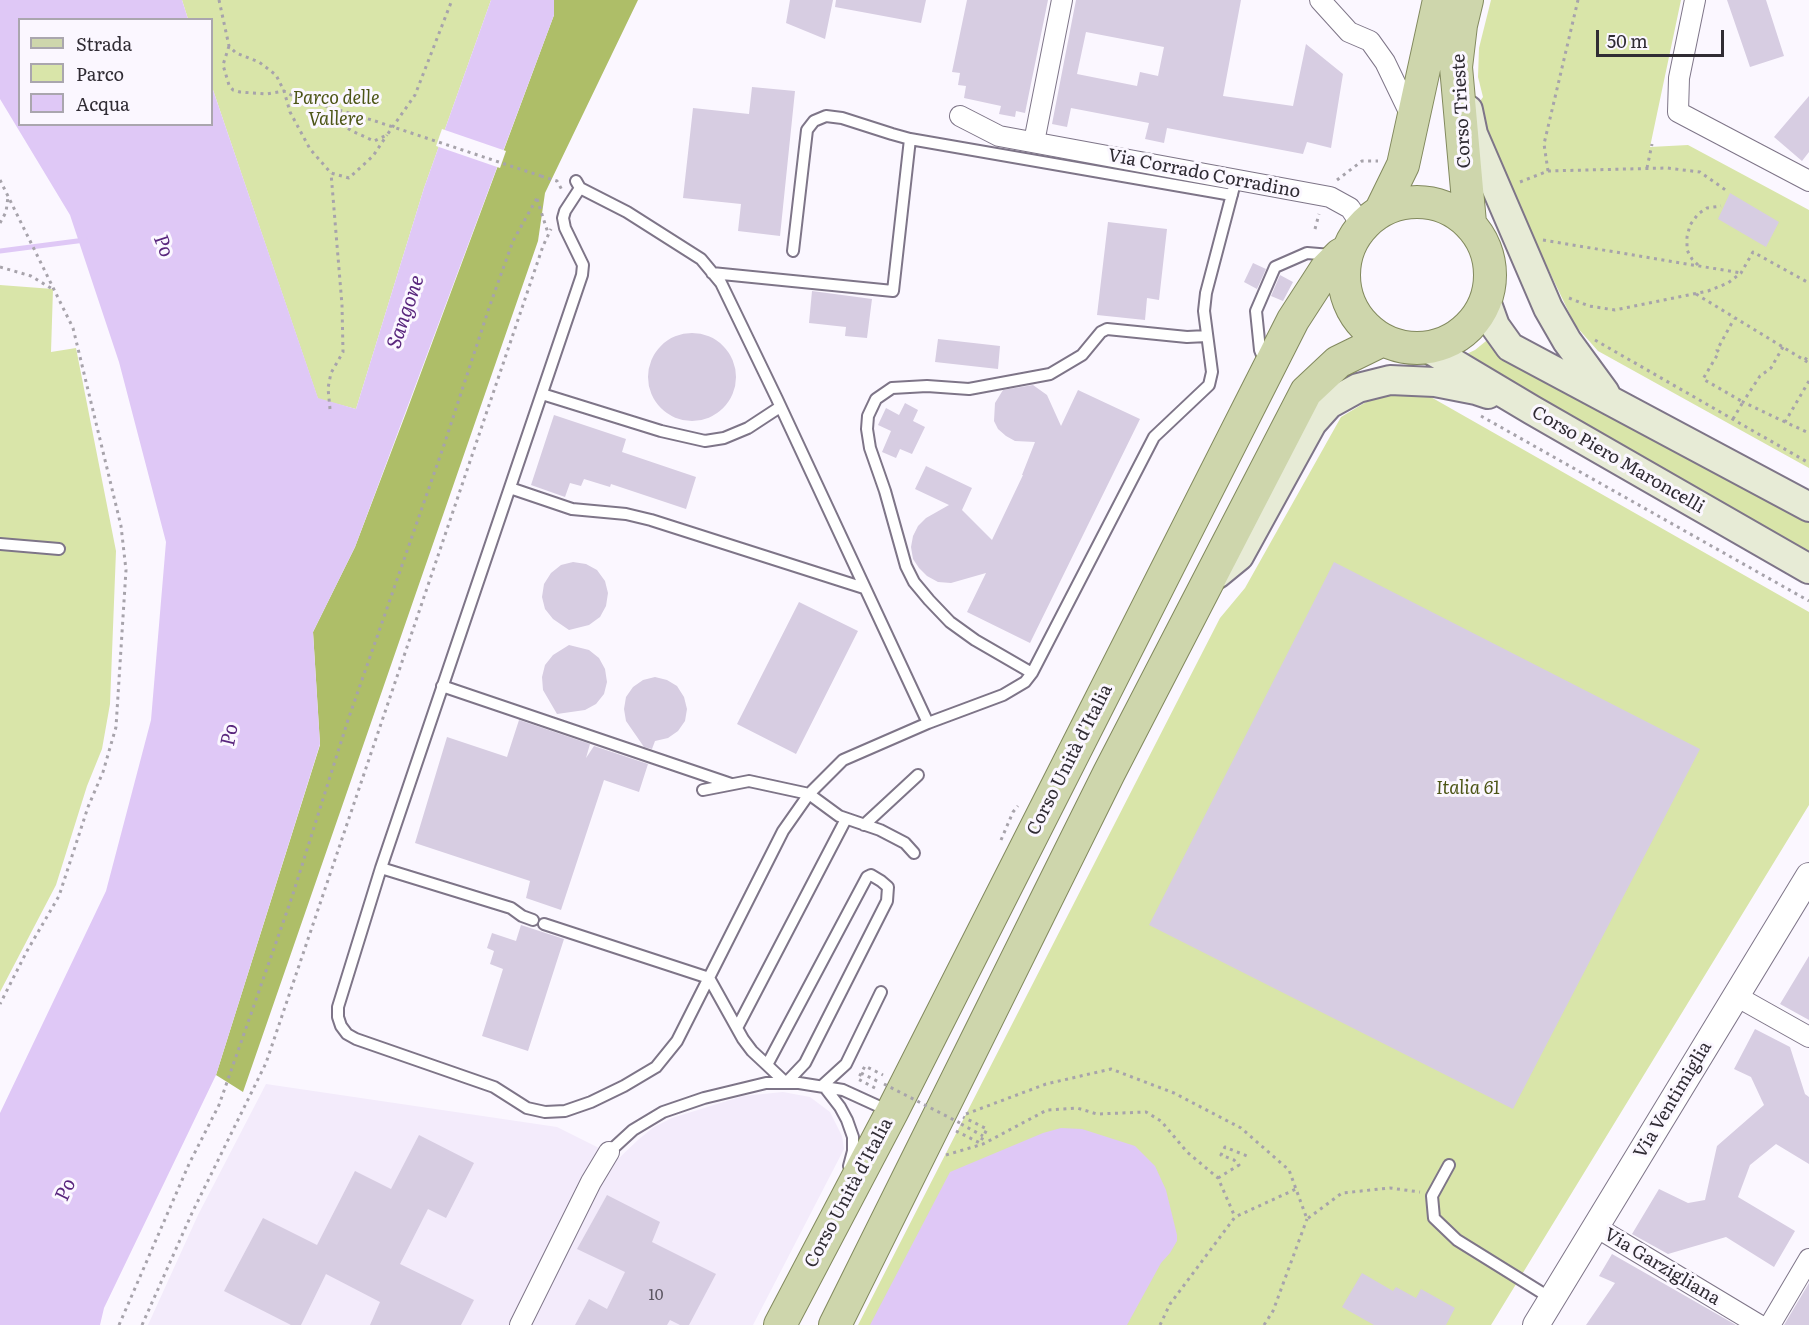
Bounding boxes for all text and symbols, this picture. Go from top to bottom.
legend [18,18,213,126]
scale bar [1599,18,1726,56]
text: 50 m [1607,27,1648,54]
text: Strada [76,30,132,57]
street label: Corso Trieste [1448,53,1476,169]
text: Parco [76,60,124,87]
park label: Parco delle Vallere [293,88,379,130]
text: Acqua [76,90,130,117]
street label: Via Corrado Corradino [1106,145,1302,203]
water label: Po [148,231,178,261]
water label: Sangone [382,272,430,352]
street label: Corso Piero Maroncelli [1528,402,1708,518]
street label: Corso Unità d'Italia [1023,681,1117,839]
water label: Po [216,722,244,748]
park label: Italia 61 [1436,778,1500,800]
street label: Via Ventimiglia [1630,1038,1716,1162]
street label: Corso Unità d'Italia [800,1114,898,1272]
water label: Po [51,1175,81,1205]
street label: Via Garzigliana [1600,1224,1724,1310]
house number: 10 [649,1287,663,1305]

